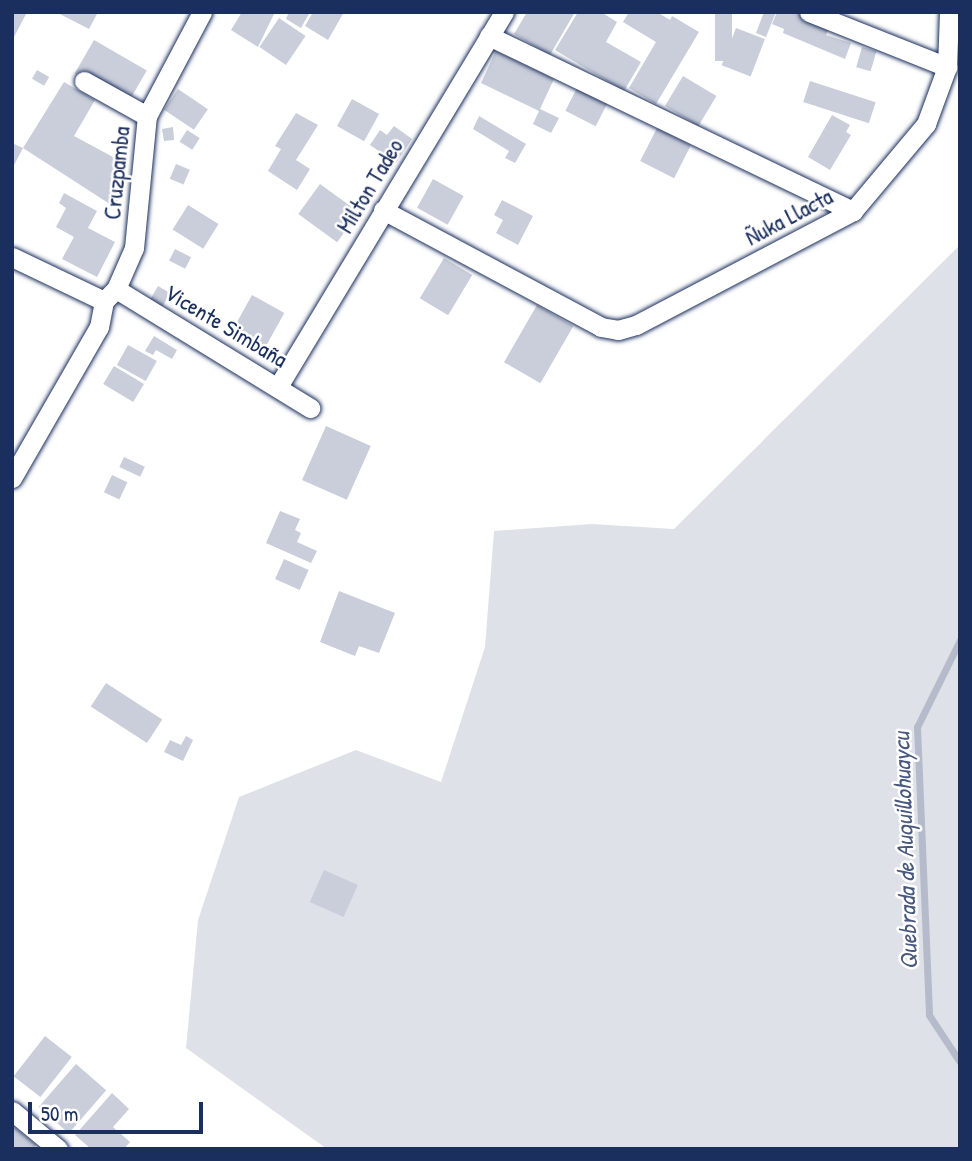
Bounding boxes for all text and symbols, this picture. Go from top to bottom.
street label: Cruzpamba [98,125,136,221]
street label: Milton Tadeo [331,134,409,238]
street label: Ñuka Llacta [741,183,837,251]
street label: Vicente Simbaña [160,279,292,373]
water label: Quebrada de Auquillohuaycu [886,732,924,970]
scale bar [32,1088,206,1132]
text: 50 m [41,1099,78,1128]

